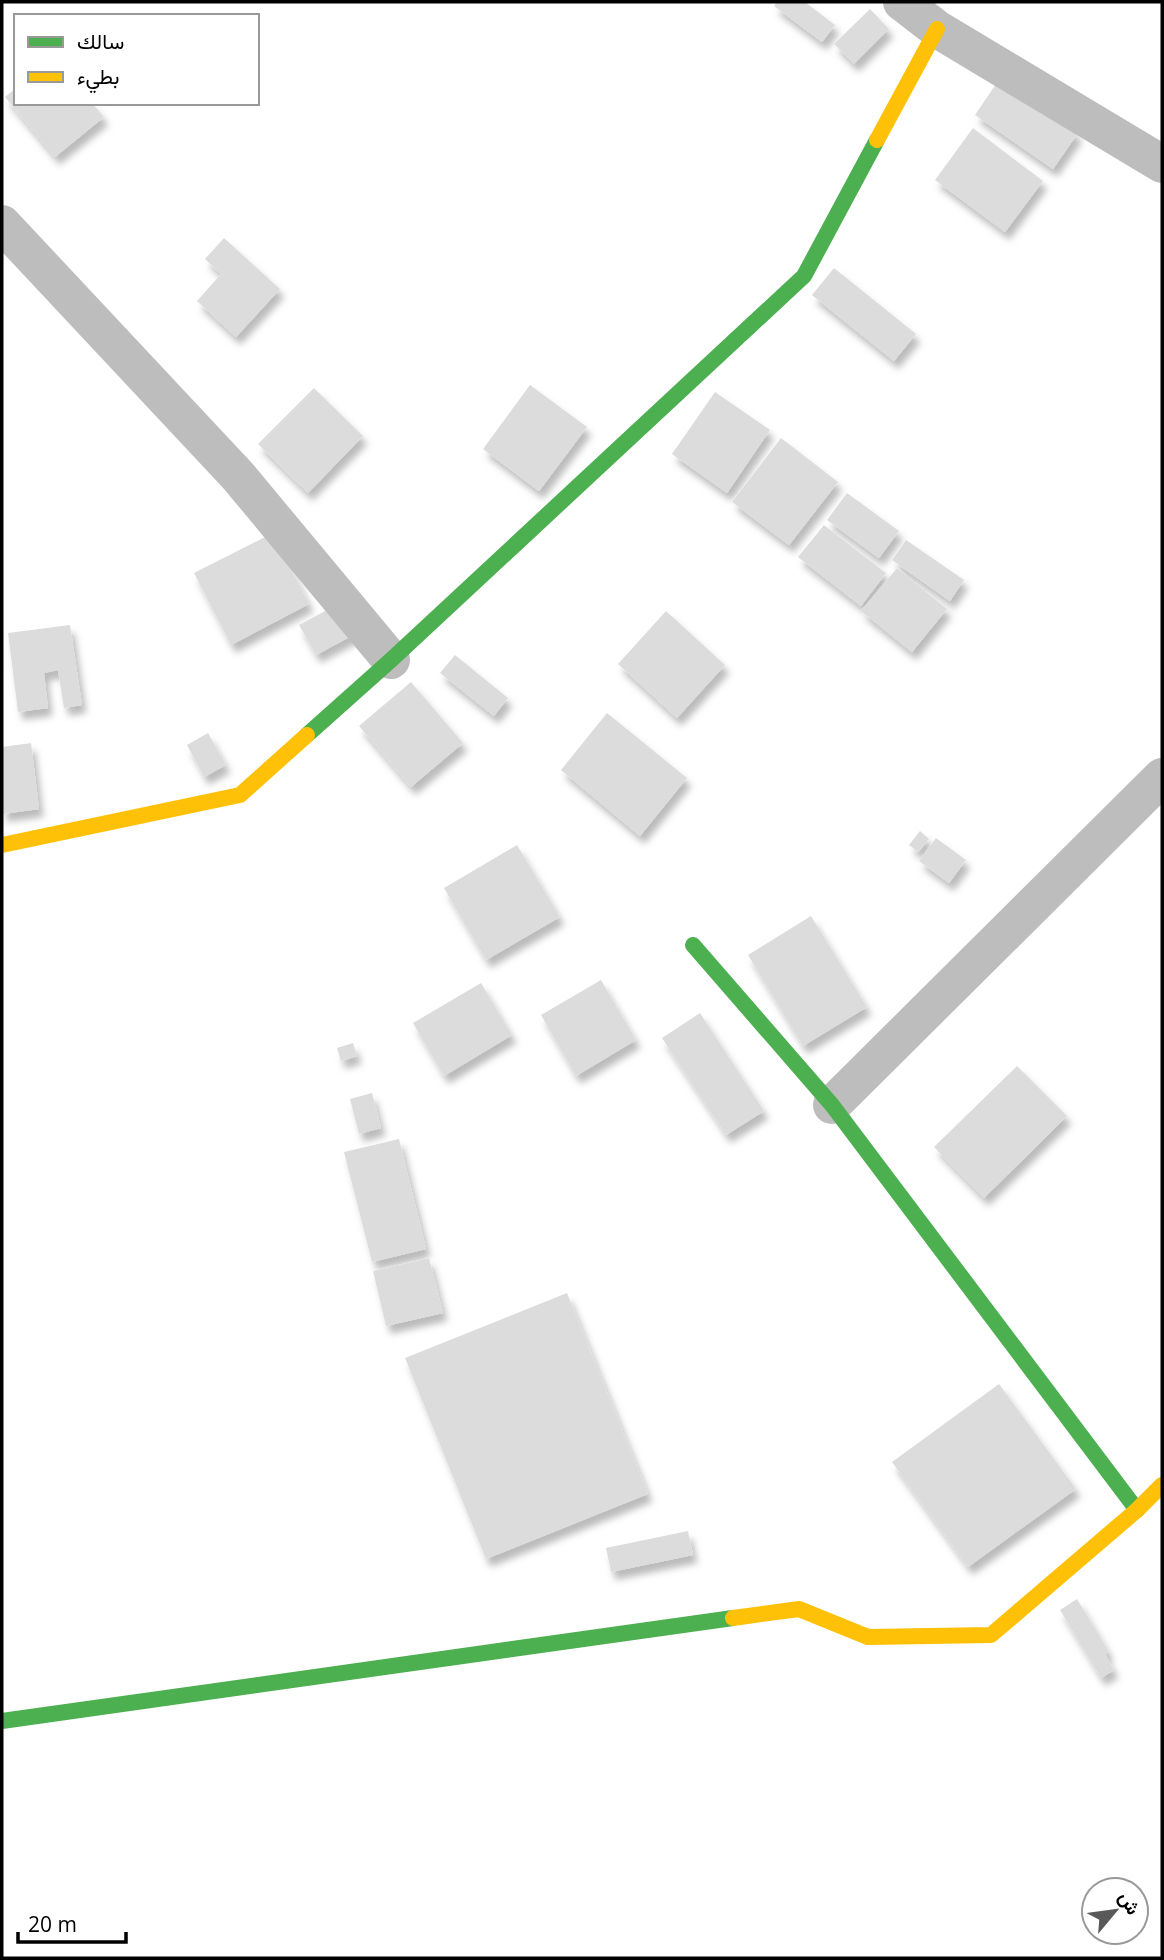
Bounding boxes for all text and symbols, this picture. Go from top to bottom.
legend [14,14,259,105]
text: سالك [77,27,124,55]
text: بطيء [77,62,120,94]
north arrow [1080,1876,1150,1946]
text: ش [1113,1886,1147,1919]
scale bar [18,1900,126,1944]
text: 20 m [28,1910,77,1938]

